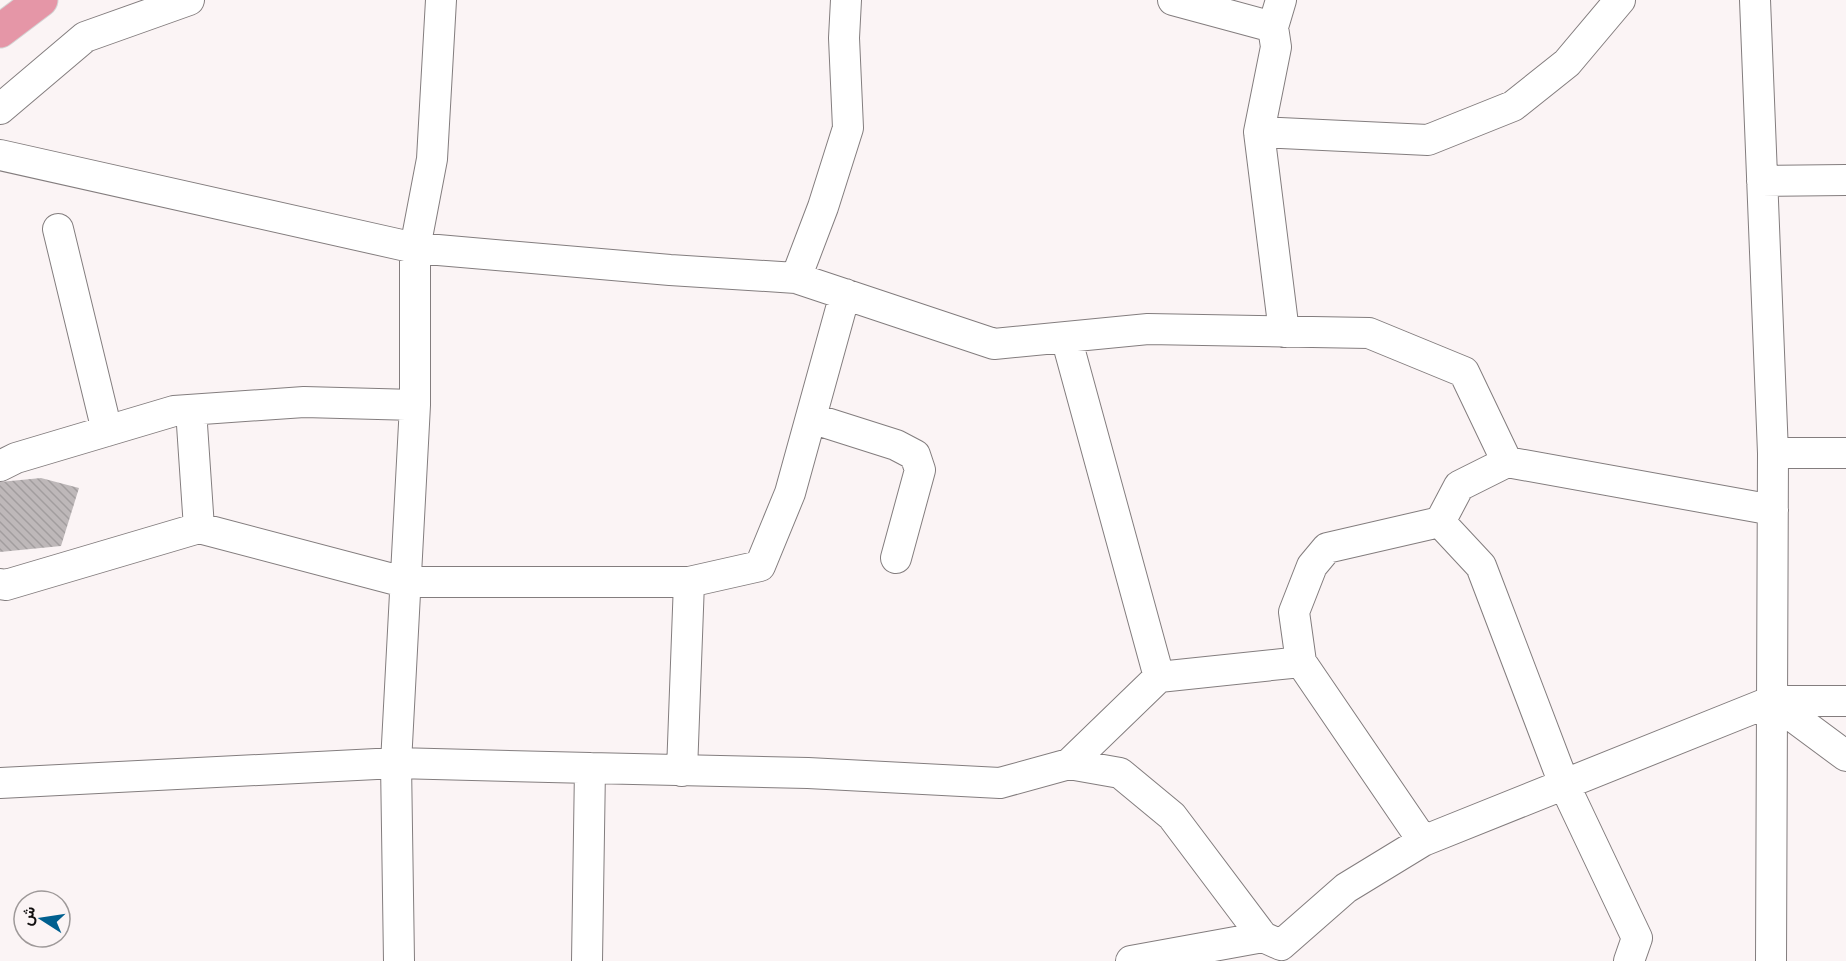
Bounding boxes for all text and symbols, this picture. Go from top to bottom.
north arrow [12,889,72,949]
text: ش [16,904,39,927]

